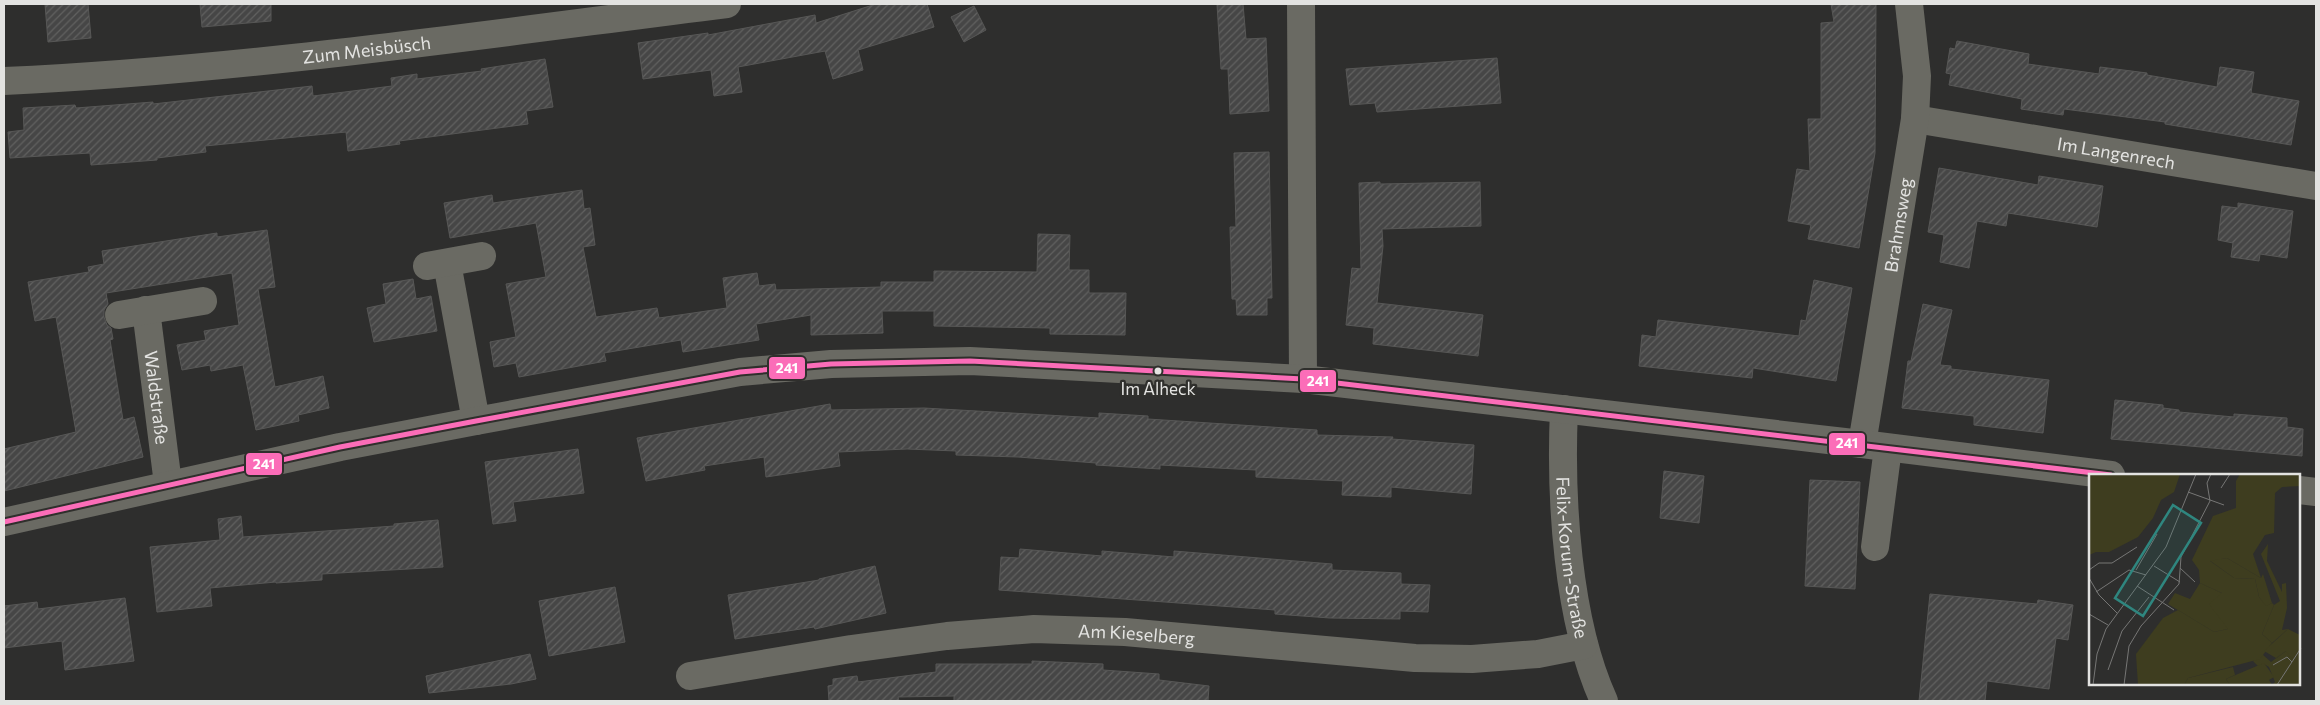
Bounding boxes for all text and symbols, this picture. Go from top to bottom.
street label: Zum Meisbüsch [301,31,432,68]
street label: Im Langenrech [2056,132,2177,173]
street label: Brahmsweg [1879,176,1916,274]
street label: Waldstraße [140,349,174,445]
line badge: 241 [768,356,806,380]
text: 241 [776,359,798,376]
marker: Im Alheck [1153,366,1163,376]
line badge: 241 [1299,369,1337,393]
text: 241 [1307,372,1329,389]
place label: Im Alheck [1120,378,1196,399]
line badge: 241 [1828,432,1866,456]
text: 241 [1836,434,1858,451]
line badge: 241 [245,452,283,476]
text: 241 [253,455,275,472]
inset map [2089,474,2300,685]
street label: Felix-Korum-Straße [1552,476,1593,641]
street label: Am Kieselberg [1078,619,1196,649]

